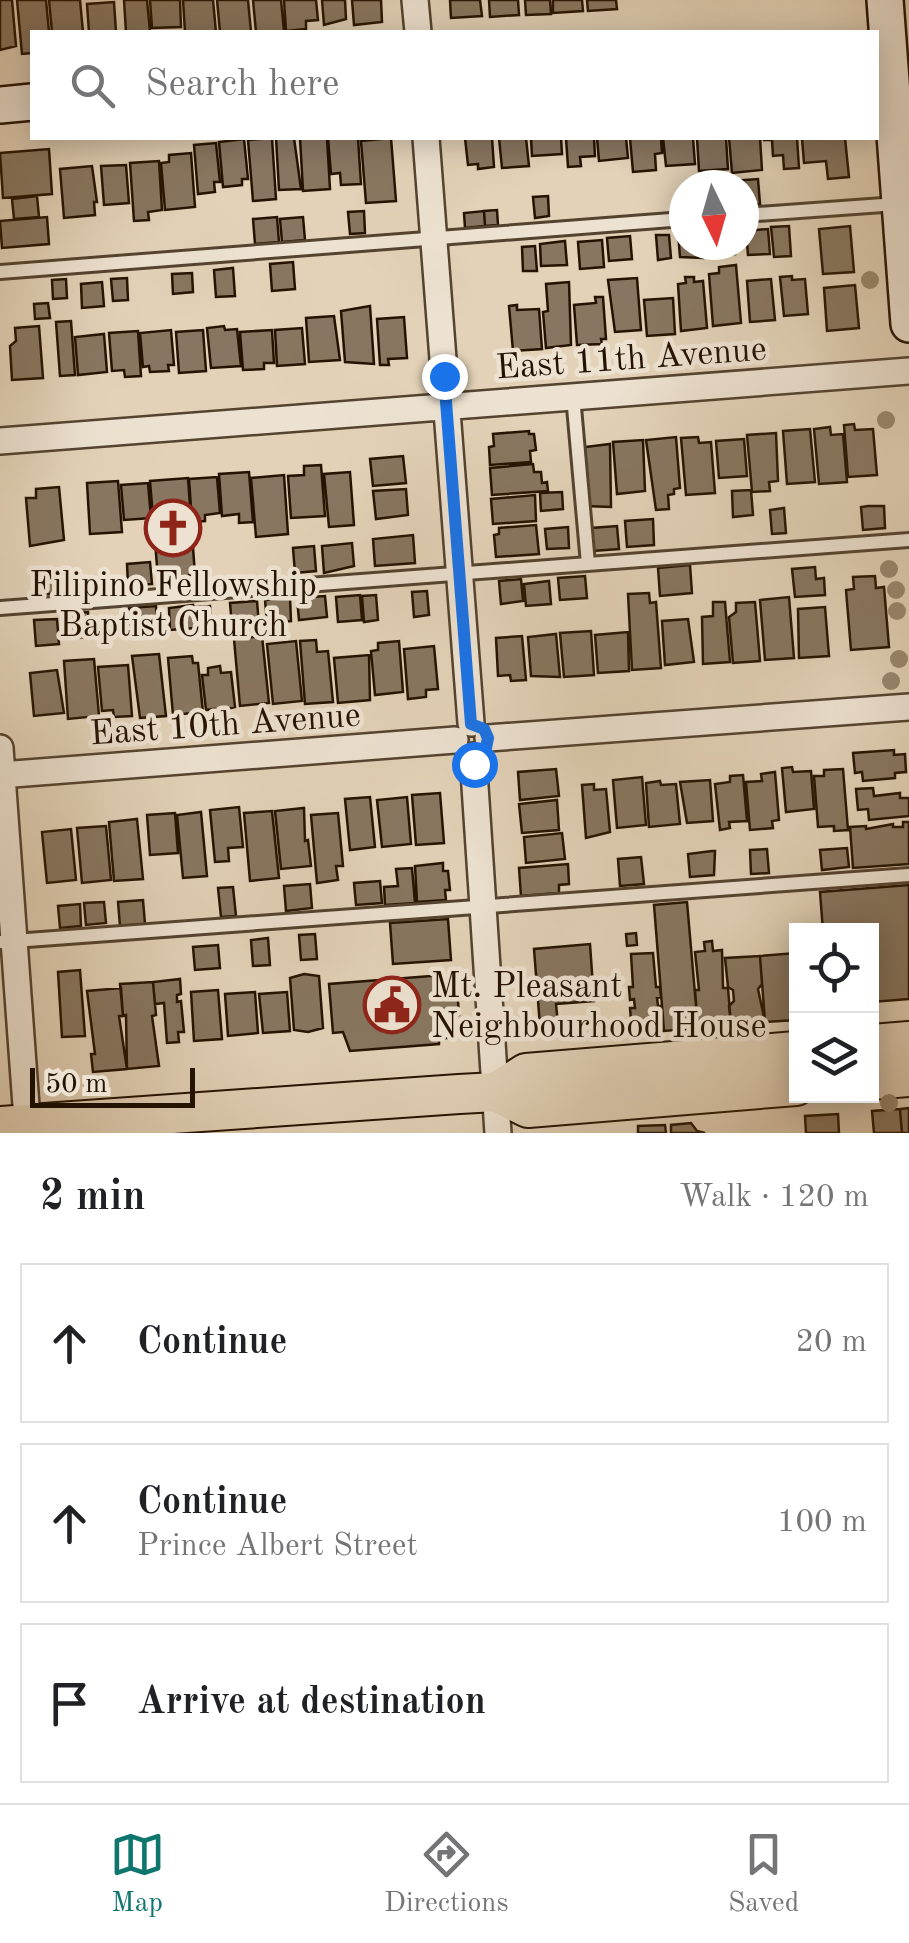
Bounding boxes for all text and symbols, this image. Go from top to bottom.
search box [30,30,879,140]
icon: search [65,58,120,113]
text: Search here [145,66,340,104]
north arrow [669,170,759,260]
street label: East 11th Avenue [495,333,768,386]
route end [422,354,468,400]
church icon: Filipino Fellowship Baptist Church [143,498,203,558]
place label: Filipino Fellowship Baptist Church [29,569,317,644]
street label: East 10th Avenue [89,699,362,752]
route start [452,742,498,788]
map controls [789,923,879,1103]
button: locate [789,923,879,1013]
place label: Mt. Pleasant Neighbourhood House [431,970,767,1045]
public building icon: Mt. Pleasant Neighbourhood House [362,975,422,1035]
button: layers [789,1013,879,1103]
scale bar [30,1063,195,1108]
text: 50 m [45,1071,108,1099]
text: 2 min [40,1177,146,1219]
text: Walk · 120 m [679,1182,869,1214]
icon: ahead [42,1316,97,1371]
text: Continue [137,1324,287,1362]
text: 20 m [796,1327,867,1359]
text: Continue [137,1484,287,1522]
icon: ahead [42,1496,97,1551]
text: 100 m [777,1507,867,1539]
text: Prince Albert Street [137,1531,418,1563]
icon: arrive [42,1676,97,1731]
text: Arrive at destination [137,1684,486,1722]
tab: Map [110,1827,165,1922]
tab: Directions [384,1827,509,1922]
tab: Saved [728,1827,799,1922]

